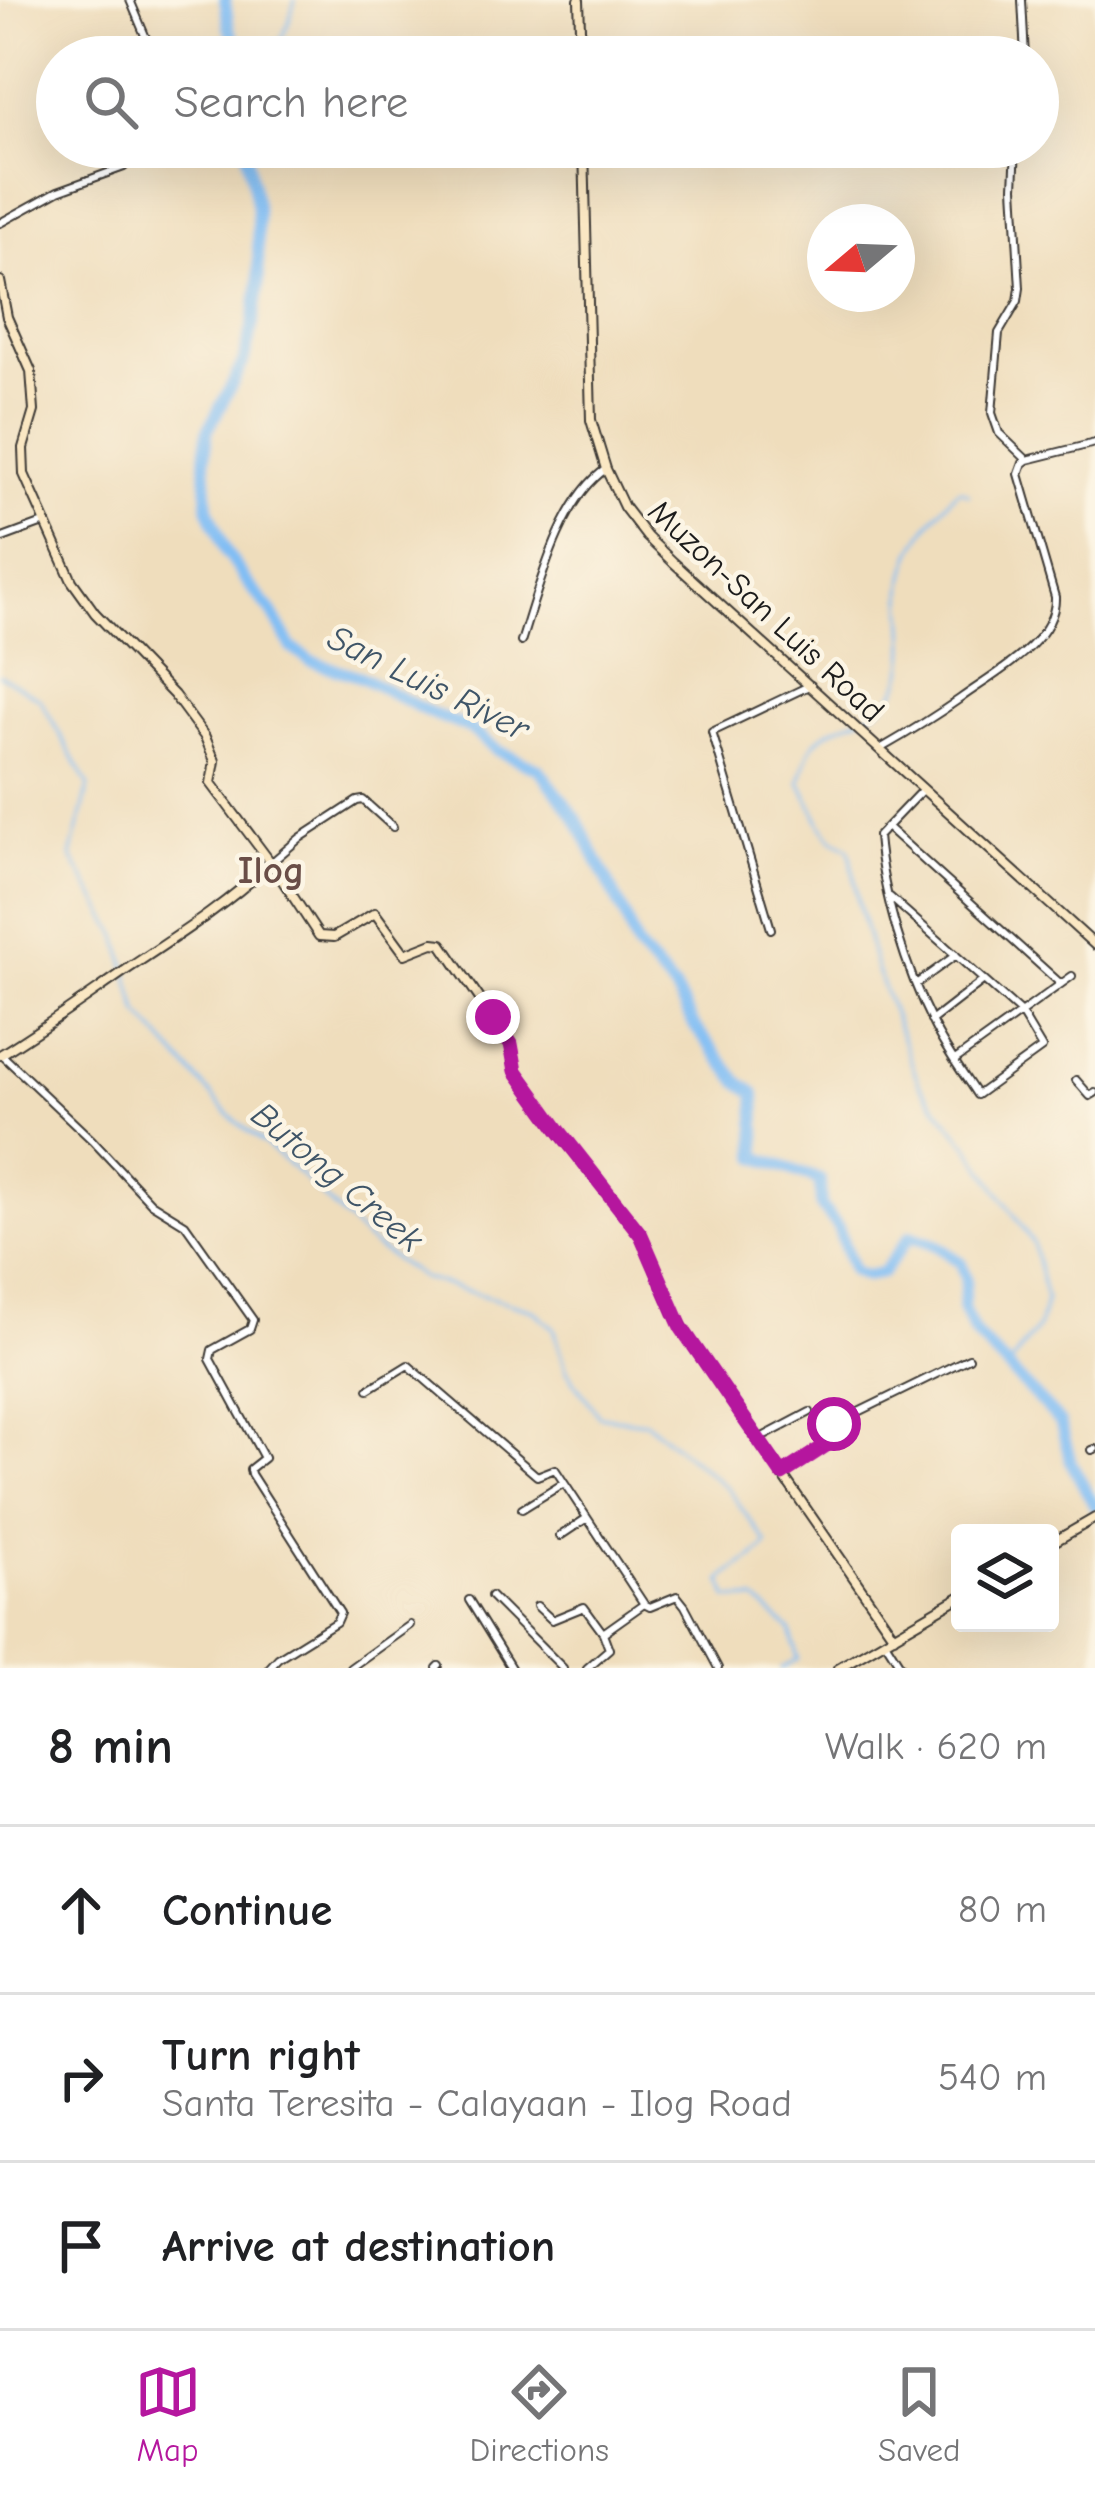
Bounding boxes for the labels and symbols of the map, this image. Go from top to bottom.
north arrow [807,204,915,312]
street label: Muzon-San Luis Road [641,492,892,730]
water label: San Luis River [321,617,537,751]
district label: Ilog [238,848,304,893]
route end [466,990,520,1044]
water label: Butong Creek [243,1094,431,1261]
route start [807,1397,861,1451]

